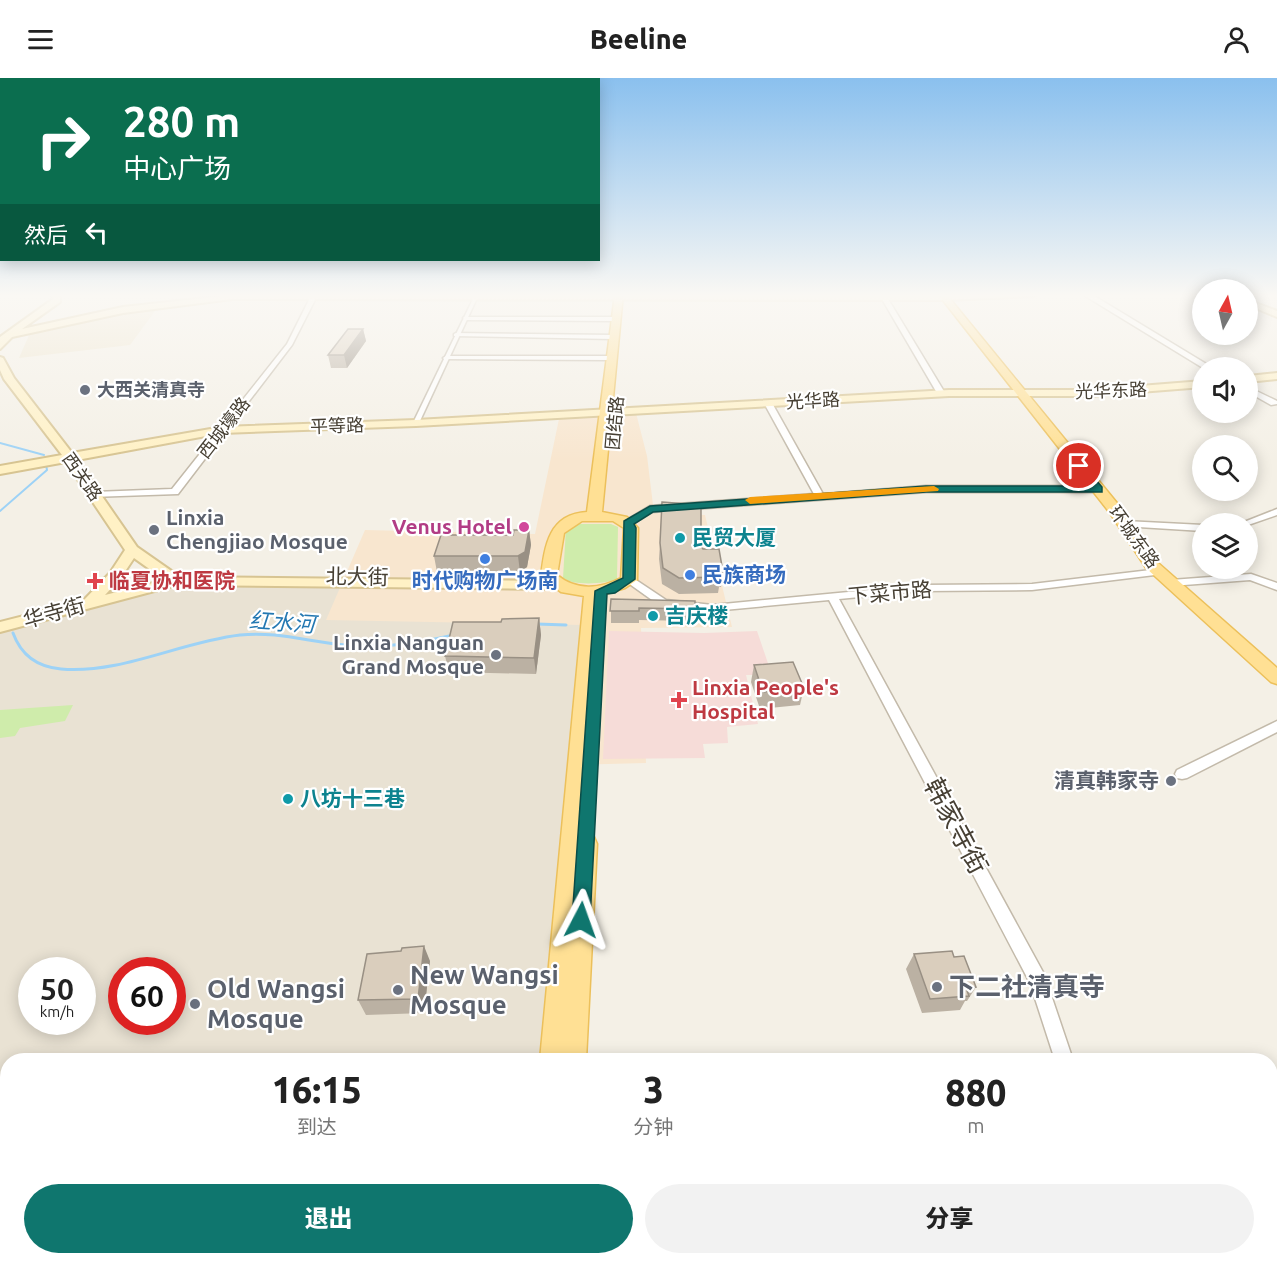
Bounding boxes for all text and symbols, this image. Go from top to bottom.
icon: menu [24,23,57,56]
icon: person [1220,23,1253,56]
text: Beeline [590,24,687,54]
text: 280 m [123,98,240,145]
icon: right [24,102,102,180]
text: 中心广场 [123,153,231,183]
icon: left [80,216,113,249]
text: 然后 [24,222,68,247]
north arrow [1192,279,1258,345]
map controls [1192,279,1258,579]
button: sound [1192,357,1258,423]
place label: 大西关清真寺 [97,379,205,399]
street label: 光华东路 [1075,379,1147,401]
marker: 大西关清真寺 [78,383,92,397]
street label: 光华路 [785,389,840,411]
street label: 西城壕路 [193,393,253,462]
street label: 团结路 [602,395,626,451]
street label: 平等路 [310,414,364,436]
button: search [1192,435,1258,501]
pin [1053,440,1104,491]
street label: 西关路 [59,449,106,504]
icon: arrive [1062,449,1095,482]
street label: 环城东路 [1106,501,1164,571]
place label: Linxia Chengjiao Mosque [166,505,348,553]
button: layers [1192,513,1258,579]
place label: Venus Hotel [392,514,512,538]
marker: Venus Hotel [517,520,531,534]
marker: Linxia Chengjiao Mosque [147,523,161,537]
place label: 民贸大厦 [692,525,776,549]
marker: 民贸大厦 [673,531,687,545]
marker: 时代购物广场南 [478,552,492,566]
place label: 民族商场 [702,562,786,586]
street label: 北大街 [325,563,389,589]
place label: 临夏协和医院 [109,568,235,592]
place label: 时代购物广场南 [412,568,559,592]
marker: 民族商场 [683,568,697,582]
marker: 临夏协和医院 [86,572,104,590]
street label: 下菜市路 [847,576,933,608]
street label: 华寺街 [20,592,87,632]
place label: 吉庆楼 [665,603,728,627]
water label: 红水河 [248,607,320,637]
marker: 吉庆楼 [646,609,660,623]
place label: Linxia Nanguan Grand Mosque [333,630,484,678]
marker: Linxia Nanguan Grand Mosque [489,648,503,662]
place label: Linxia People's Hospital [692,675,839,723]
marker: Linxia People's Hospital [670,691,688,709]
place label: 清真韩家寺 [1054,768,1159,792]
street label: 韩家寺街 [919,773,994,878]
marker: 清真韩家寺 [1164,774,1178,788]
place label: 八坊十三巷 [300,786,405,810]
marker: 八坊十三巷 [281,792,295,806]
position arrow [549,888,613,952]
speed limit sign: 60 [108,957,186,1035]
place label: New Wangsi Mosque [410,960,559,1019]
text: 50 [40,972,74,1006]
place label: 下二社清真寺 [949,972,1105,1001]
place label: Old Wangsi Mosque [207,974,345,1033]
marker: 下二社清真寺 [930,980,944,994]
marker: New Wangsi Mosque [391,983,405,997]
marker: Old Wangsi Mosque [188,997,202,1011]
text: km/h [40,1003,74,1020]
text: 16:15 [272,1069,362,1110]
text: 3 [643,1069,664,1110]
text: 880 [945,1072,1006,1113]
text: m [967,1114,984,1137]
text: 到达 [297,1115,337,1138]
text: 分钟 [634,1115,674,1138]
button: 退出 [24,1184,633,1253]
button: 分享 [645,1184,1254,1253]

